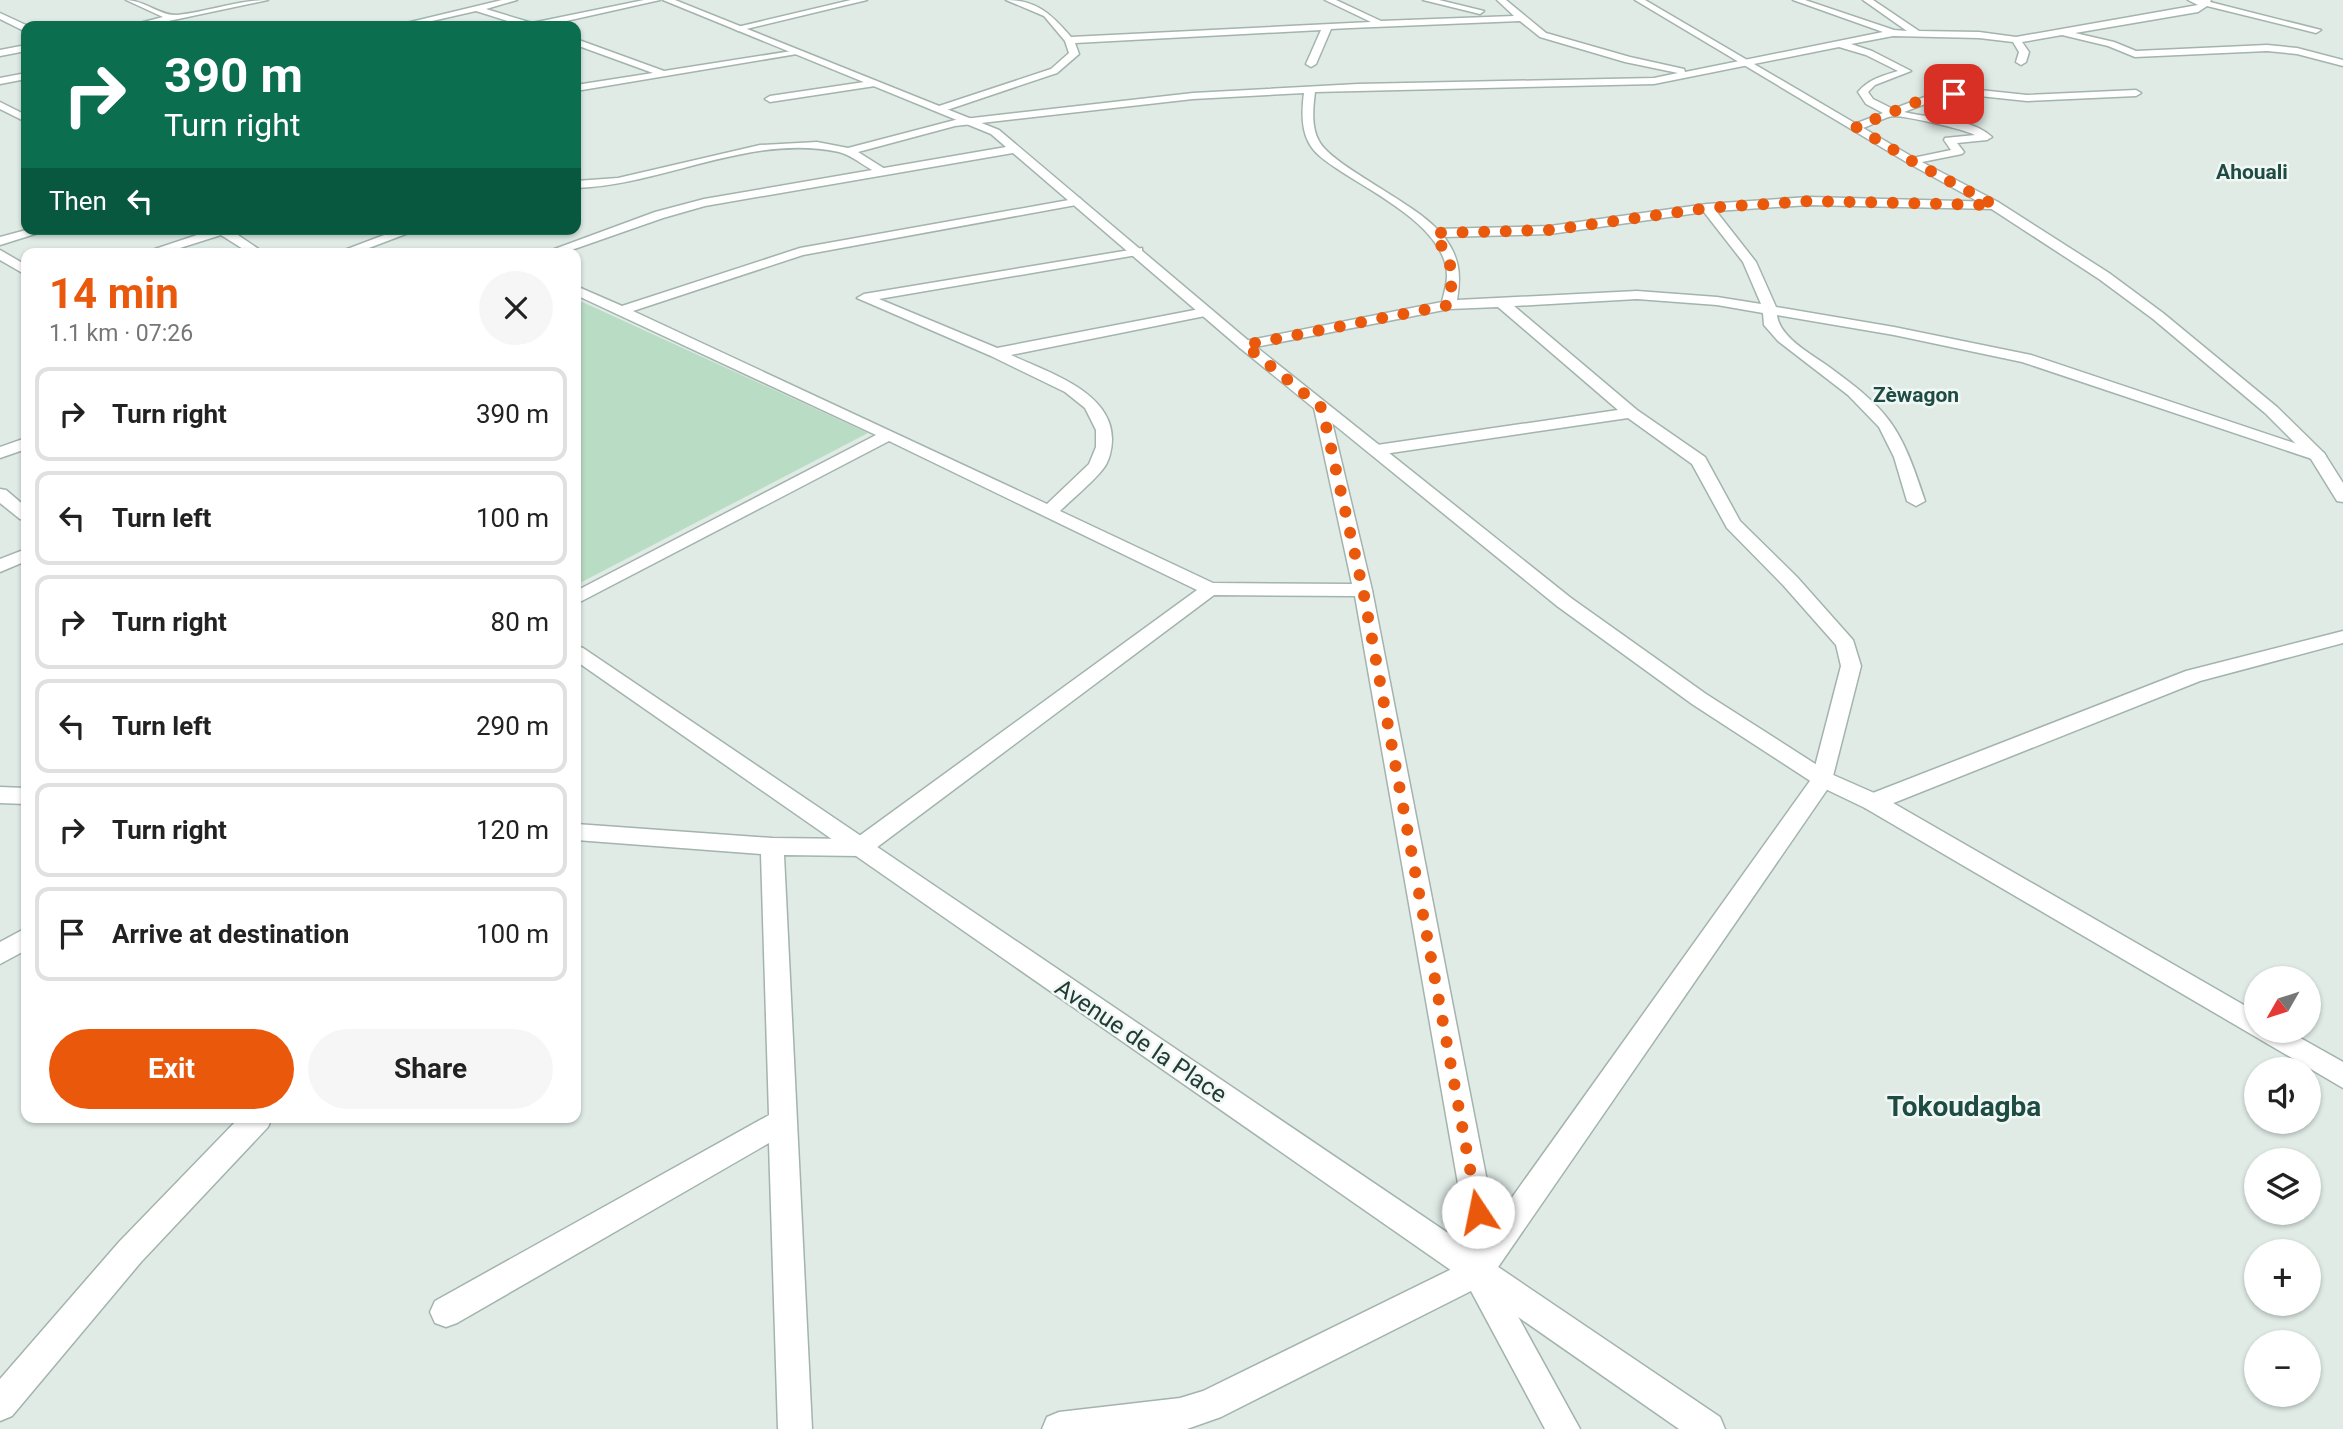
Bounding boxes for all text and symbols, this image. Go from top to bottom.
text: 390 m [164,47,303,104]
icon: right [49,49,140,140]
pin [1924,64,1984,124]
icon: arrive [1935,75,1973,113]
text: Turn right [164,106,300,144]
district label: Ahouali [2216,160,2288,184]
icon: left [121,182,159,220]
text: Then [49,186,107,216]
text: 14 min [49,269,179,318]
button: close [479,271,553,345]
text: 1.1 km · 07:26 [49,320,193,347]
district label: Zèwagon [1873,383,1959,407]
icon: right [53,395,91,433]
text: Turn right [112,399,227,429]
text: 390 m [476,399,549,429]
icon: left [53,499,91,537]
text: Turn left [112,503,211,533]
text: 100 m [476,503,549,533]
icon: right [53,603,91,641]
text: Turn right [112,607,227,637]
text: 80 m [491,607,549,637]
icon: left [53,707,91,745]
text: Turn left [112,711,211,741]
text: 290 m [476,711,549,741]
icon: right [53,811,91,849]
text: Turn right [112,815,227,845]
text: 120 m [476,815,549,845]
icon: arrive [53,915,91,953]
text: Arrive at destination [112,919,349,949]
text: 100 m [476,919,549,949]
north arrow [2244,966,2320,1043]
map controls [2244,966,2321,1407]
street label: Avenue de la Place [1050,973,1232,1109]
button: Exit [49,1029,294,1109]
button: Share [308,1029,553,1109]
button: sound [2244,1057,2321,1134]
district label: Tokoudagba [1887,1090,2041,1123]
button: layers [2244,1148,2321,1225]
position arrow [1441,1175,1515,1249]
button: + [2244,1239,2321,1316]
button: − [2244,1330,2321,1407]

